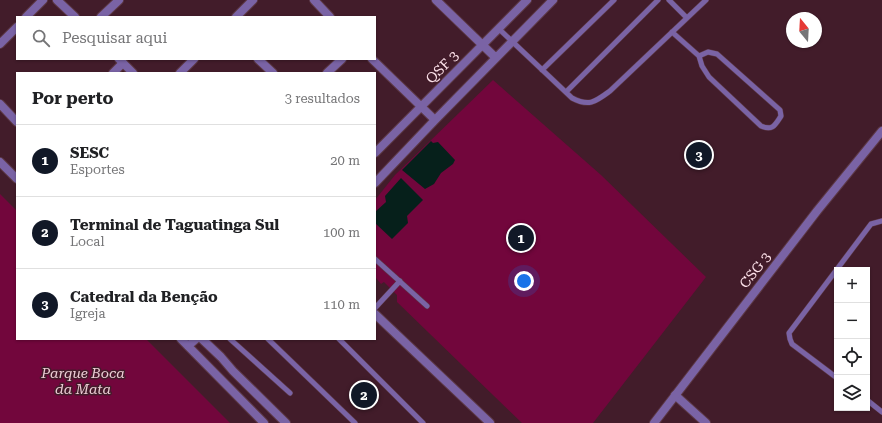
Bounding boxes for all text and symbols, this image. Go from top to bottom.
north arrow [786,12,822,48]
search box [16,16,376,60]
icon: search [30,27,52,49]
text: Pesquisar aqui [62,29,167,47]
street label: QSF 3 [422,47,462,87]
text: Por perto [32,88,113,108]
text: 3 resultados [285,91,360,106]
pin: 3 [686,140,712,170]
text: SESC [70,144,109,162]
text: 1 [41,153,49,168]
text: 20 m [330,153,360,168]
text: Esportes [70,162,125,177]
text: Terminal de Taguatinga Sul [70,216,279,234]
pin: 1 [508,223,534,253]
text: 2 [41,225,49,240]
text: 100 m [323,225,360,240]
text: Local [70,234,104,249]
street label: CSG 3 [736,249,774,291]
map controls [834,267,870,411]
button: + [834,267,870,303]
your location [514,271,534,291]
text: Catedral da Benção [70,288,218,306]
text: 3 [41,297,49,312]
text: 110 m [323,297,360,312]
button: − [834,303,870,339]
text: Igreja [70,306,105,321]
button: locate [834,339,870,375]
park label: Parque Boca da Mata [40,365,125,397]
button: layers [834,375,870,411]
pin: 2 [351,380,377,410]

